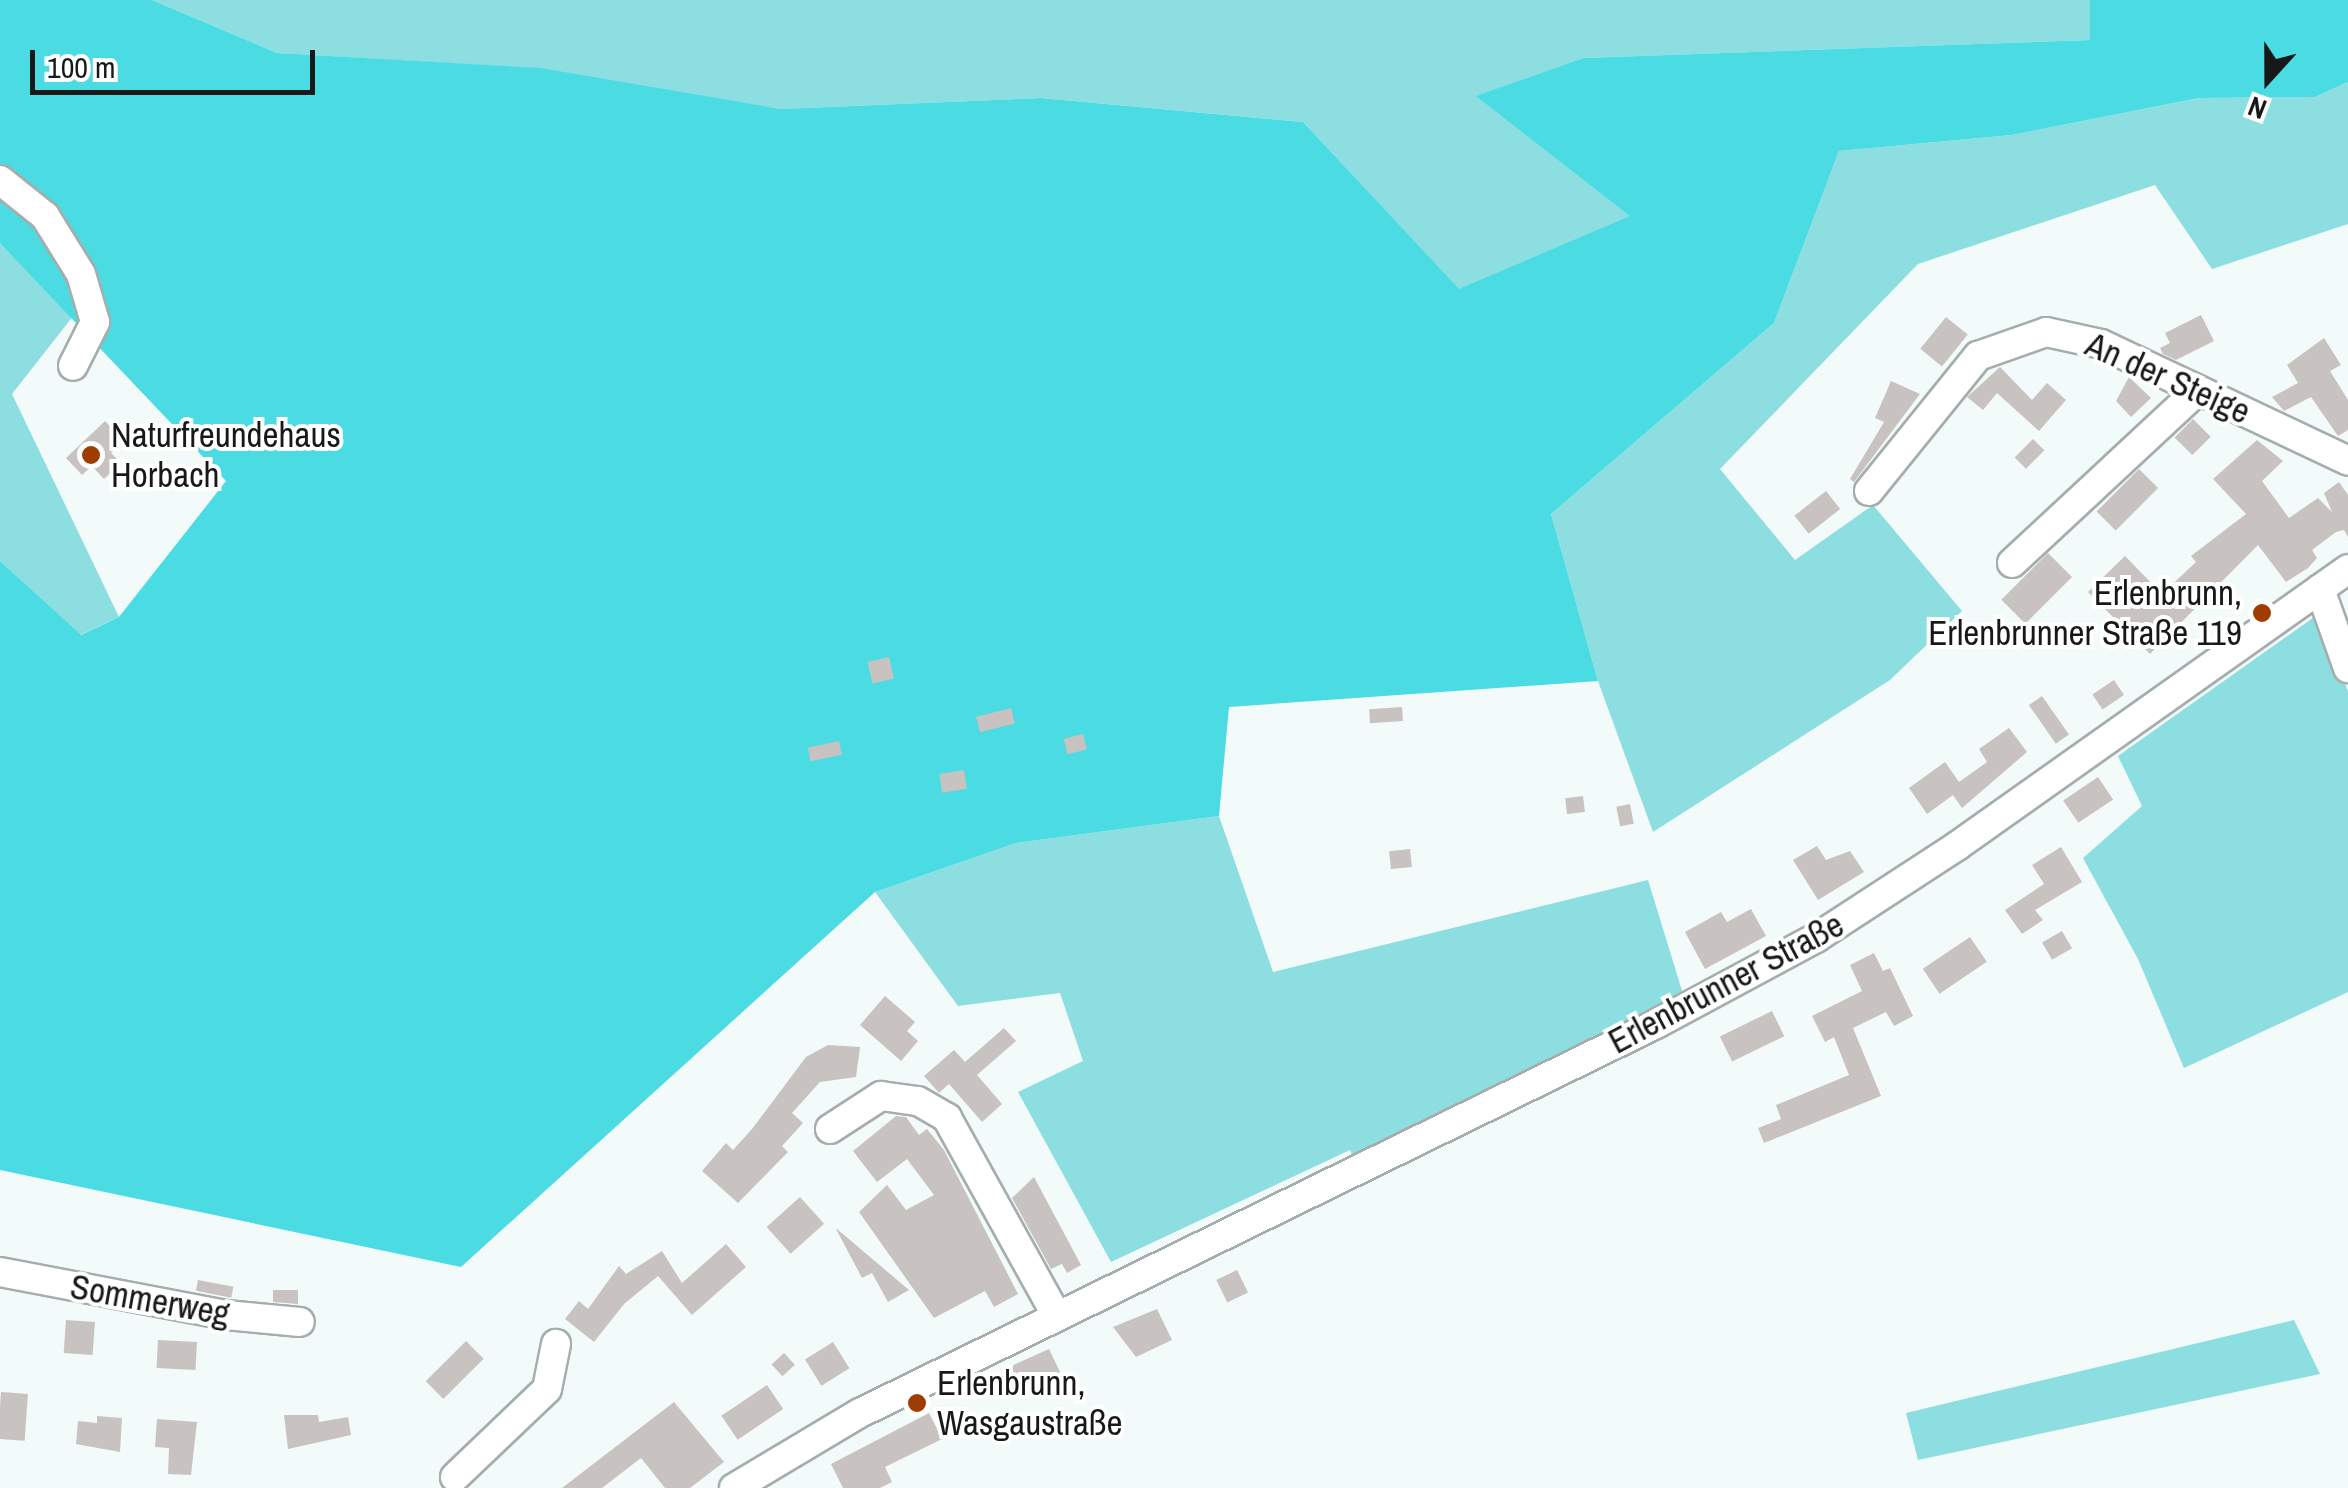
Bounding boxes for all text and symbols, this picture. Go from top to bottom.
scale bar [35,30,320,92]
north arrow [2218,30,2318,130]
text: 100 m [47,47,115,87]
text: N [2243,87,2272,129]
street label: An der Steige [2079,323,2257,433]
place label: Naturfreundehaus Horbach [111,414,341,496]
marker: Naturfreundehaus Horbach [80,444,102,466]
place label: Erlenbrunn, Erlenbrunner Straße 119 [1928,572,2242,654]
marker: Erlenbrunn, Erlenbrunner Straße 119 [2251,602,2273,624]
street label: Erlenbrunner Straße [1601,903,1851,1063]
street label: Sommerweg [67,1265,233,1335]
place label: Erlenbrunn, Wasgaustraße [937,1362,1123,1444]
marker: Erlenbrunn, Wasgaustraße [906,1392,928,1414]

